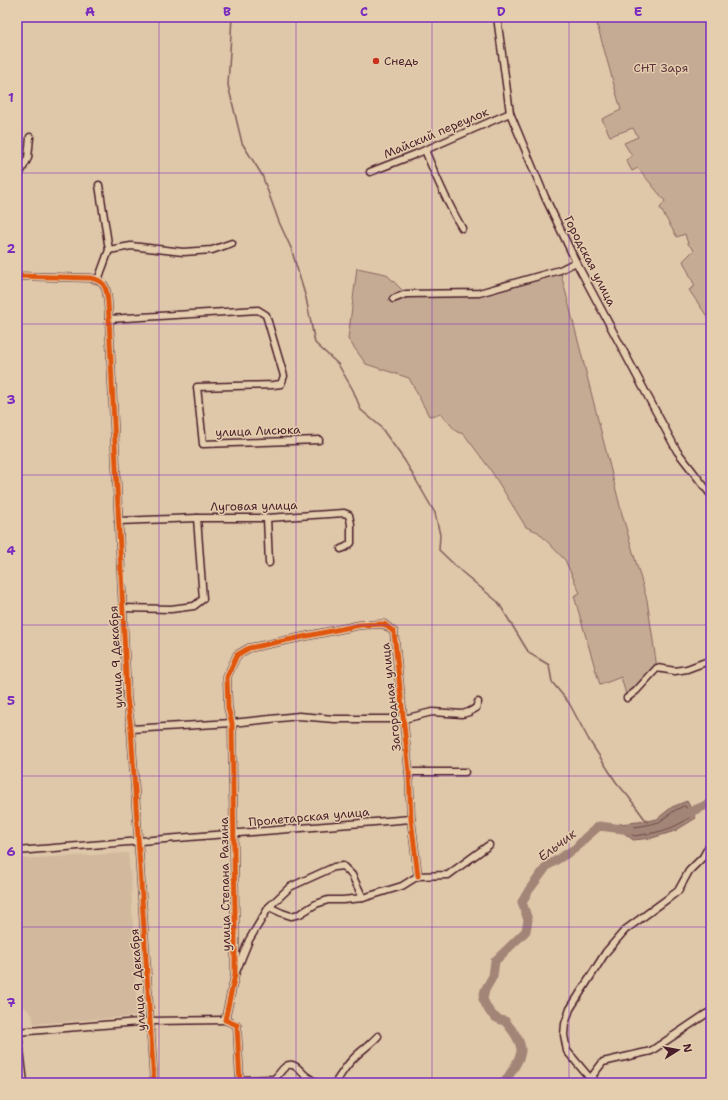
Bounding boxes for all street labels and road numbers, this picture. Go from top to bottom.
street label: Майский переулок [381,103,492,162]
street label: Городская улица [560,213,620,309]
street label: улица Лисюка [215,421,301,440]
street label: Луговая улица [210,497,298,515]
street label: улица 9 Декабря [105,605,127,709]
street label: Загородная улица [377,641,405,752]
street label: Пролетарская улица [248,804,371,830]
street label: улица Степана Разина [216,816,234,951]
street label: улица 9 Декабря [126,928,150,1032]

